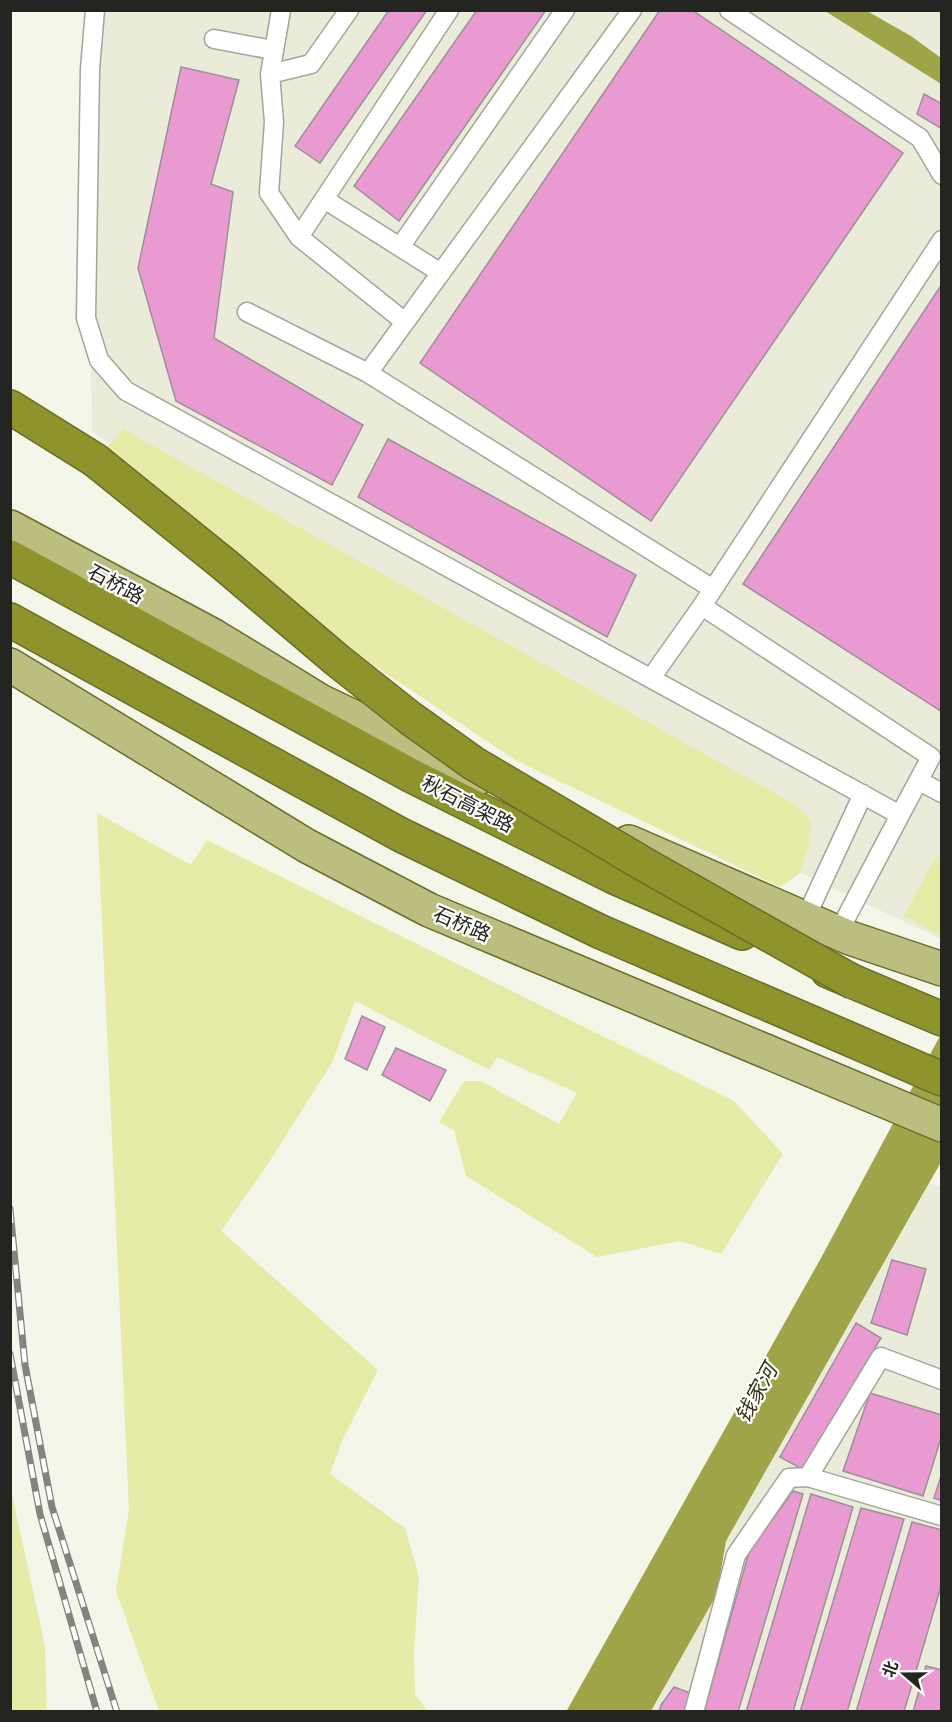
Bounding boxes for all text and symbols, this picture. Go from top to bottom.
street label: 石桥路 [84,560,148,608]
street label: 秋石高架路 [418,771,518,837]
street label: 石桥路 [430,902,494,946]
water label: 钱家河 [731,1356,783,1426]
north arrow [874,1644,934,1704]
text: 北 [880,1659,901,1679]

